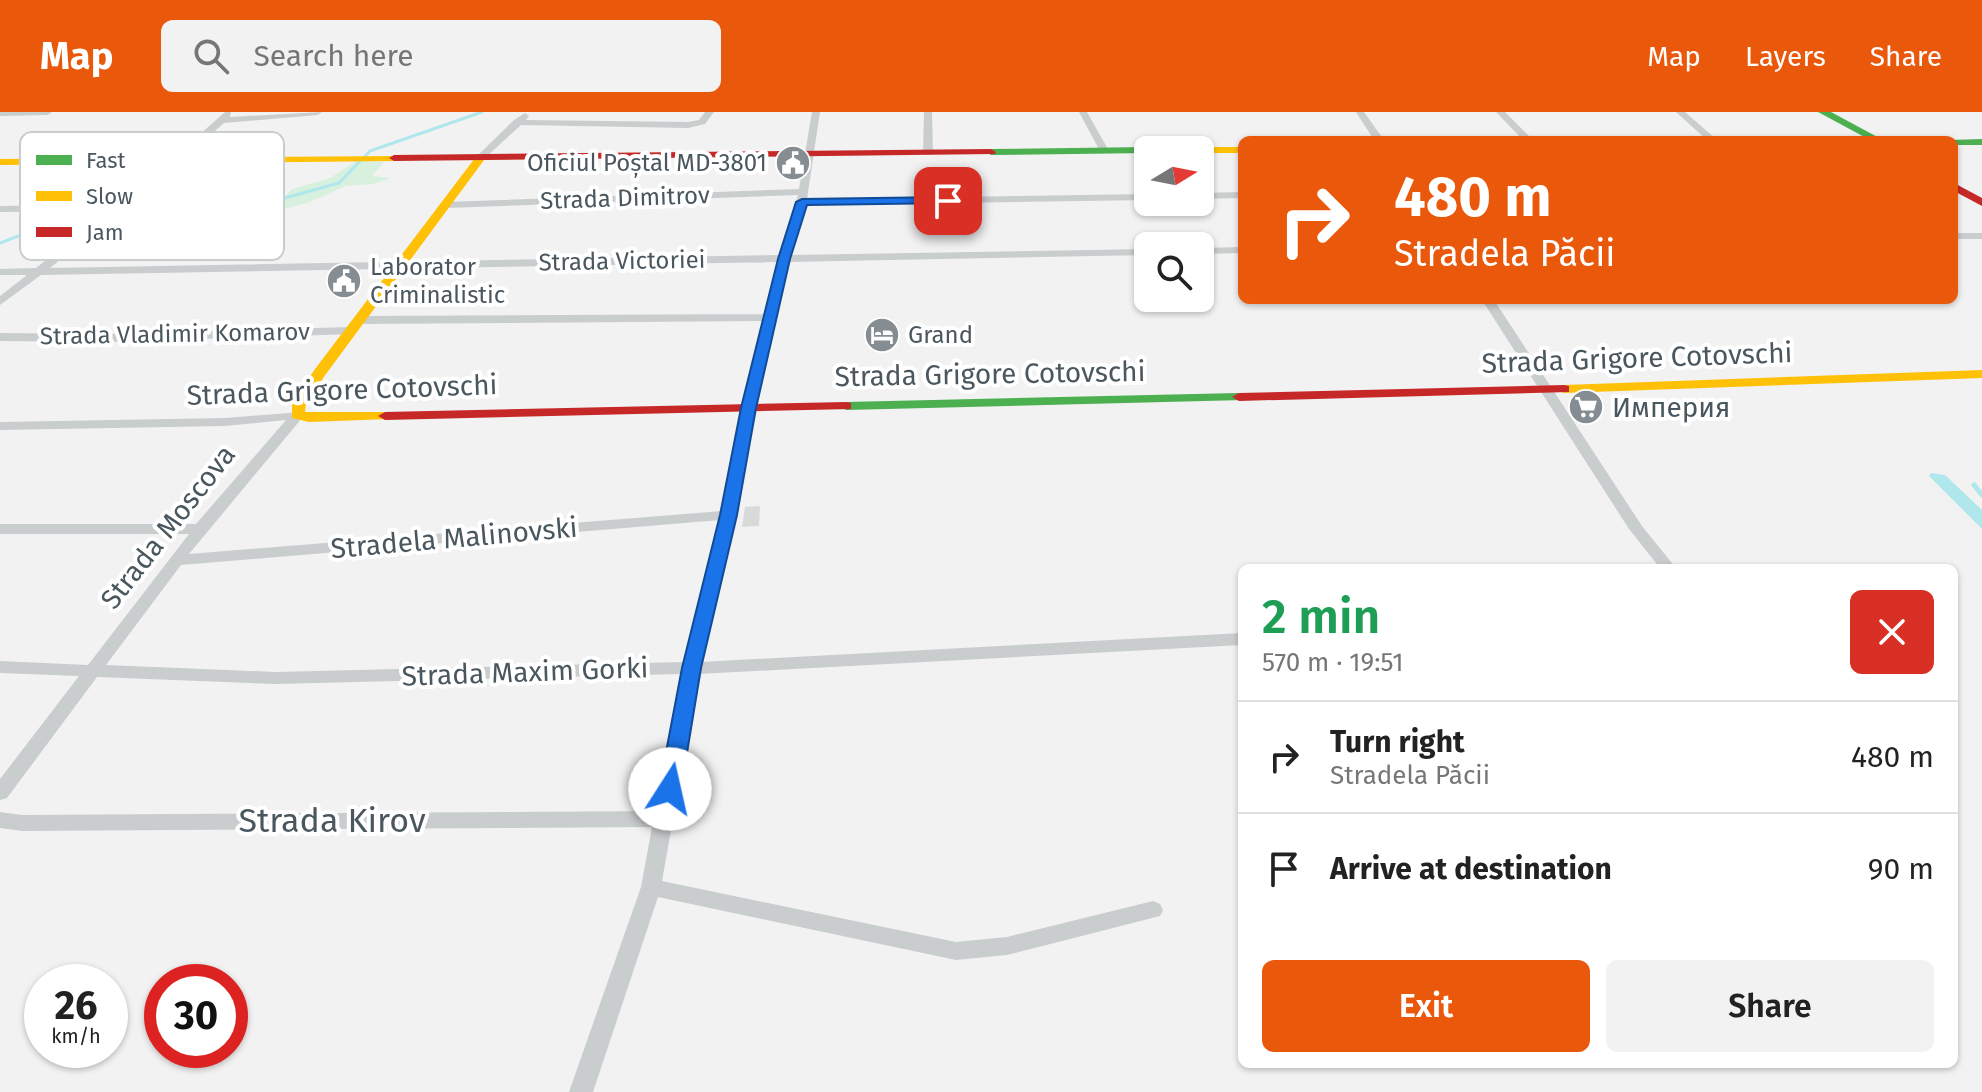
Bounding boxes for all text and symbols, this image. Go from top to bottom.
search box [161,20,721,92]
text: Map [40,33,113,79]
icon: search [189,34,233,78]
text: Search here [253,38,414,74]
text: Map [1647,40,1701,73]
text: Layers [1745,40,1826,73]
text: Share [1870,40,1942,73]
legend [20,132,284,260]
north arrow [1134,136,1214,216]
map controls [1134,136,1214,312]
public building icon: Oficiul Poștal MD-3801 [774,144,812,182]
text: Fast [86,147,126,174]
place label: Oficiul Poștal MD-3801 [527,149,767,178]
text: 480 m [1394,164,1552,231]
pin [914,167,982,235]
icon: right [1262,168,1366,272]
icon: arrive [926,179,970,223]
street label: Strada Dimitrov [540,181,710,215]
text: Slow [86,183,133,210]
text: Jam [86,219,124,246]
button: search [1134,232,1214,312]
text: Stradela Păcii [1394,232,1616,276]
street label: Strada Victoriei [538,246,706,276]
place label: Laborator Criminalistic [370,253,505,309]
public building icon: Laborator Criminalistic [325,262,363,300]
hotel icon: Grand [863,316,901,354]
street label: Strada Vladimir Komarov [40,318,310,350]
place label: Grand [908,321,973,349]
street label: Strada Grigore Cotovschi [1481,336,1793,380]
street label: Strada Grigore Cotovschi [834,355,1146,393]
street label: Strada Grigore Cotovschi [186,368,498,412]
supermarket icon: Империя [1567,388,1605,426]
place label: Империя [1612,391,1731,424]
street label: Strada Moscova [94,439,242,615]
street label: Stradela Malinovski [329,511,579,565]
text: 2 min [1262,588,1380,646]
button: close [1850,590,1934,674]
text: 570 m · 19:51 [1262,647,1404,678]
street label: Strada Maxim Gorki [401,651,649,693]
text: Turn right [1330,724,1465,760]
icon: right [1262,735,1306,779]
text: 480 m [1851,739,1934,775]
position arrow [628,747,712,831]
text: Stradela Păcii [1330,760,1490,791]
street label: Strada Kirov [238,800,426,841]
icon: arrive [1262,847,1306,891]
text: Arrive at destination [1330,851,1612,887]
text: 90 m [1868,851,1934,887]
button: Exit [1262,960,1590,1052]
button: Share [1606,960,1934,1052]
speed limit sign: 30 [144,964,248,1068]
text: 26 [54,982,98,1030]
text: km/h [51,1024,101,1048]

